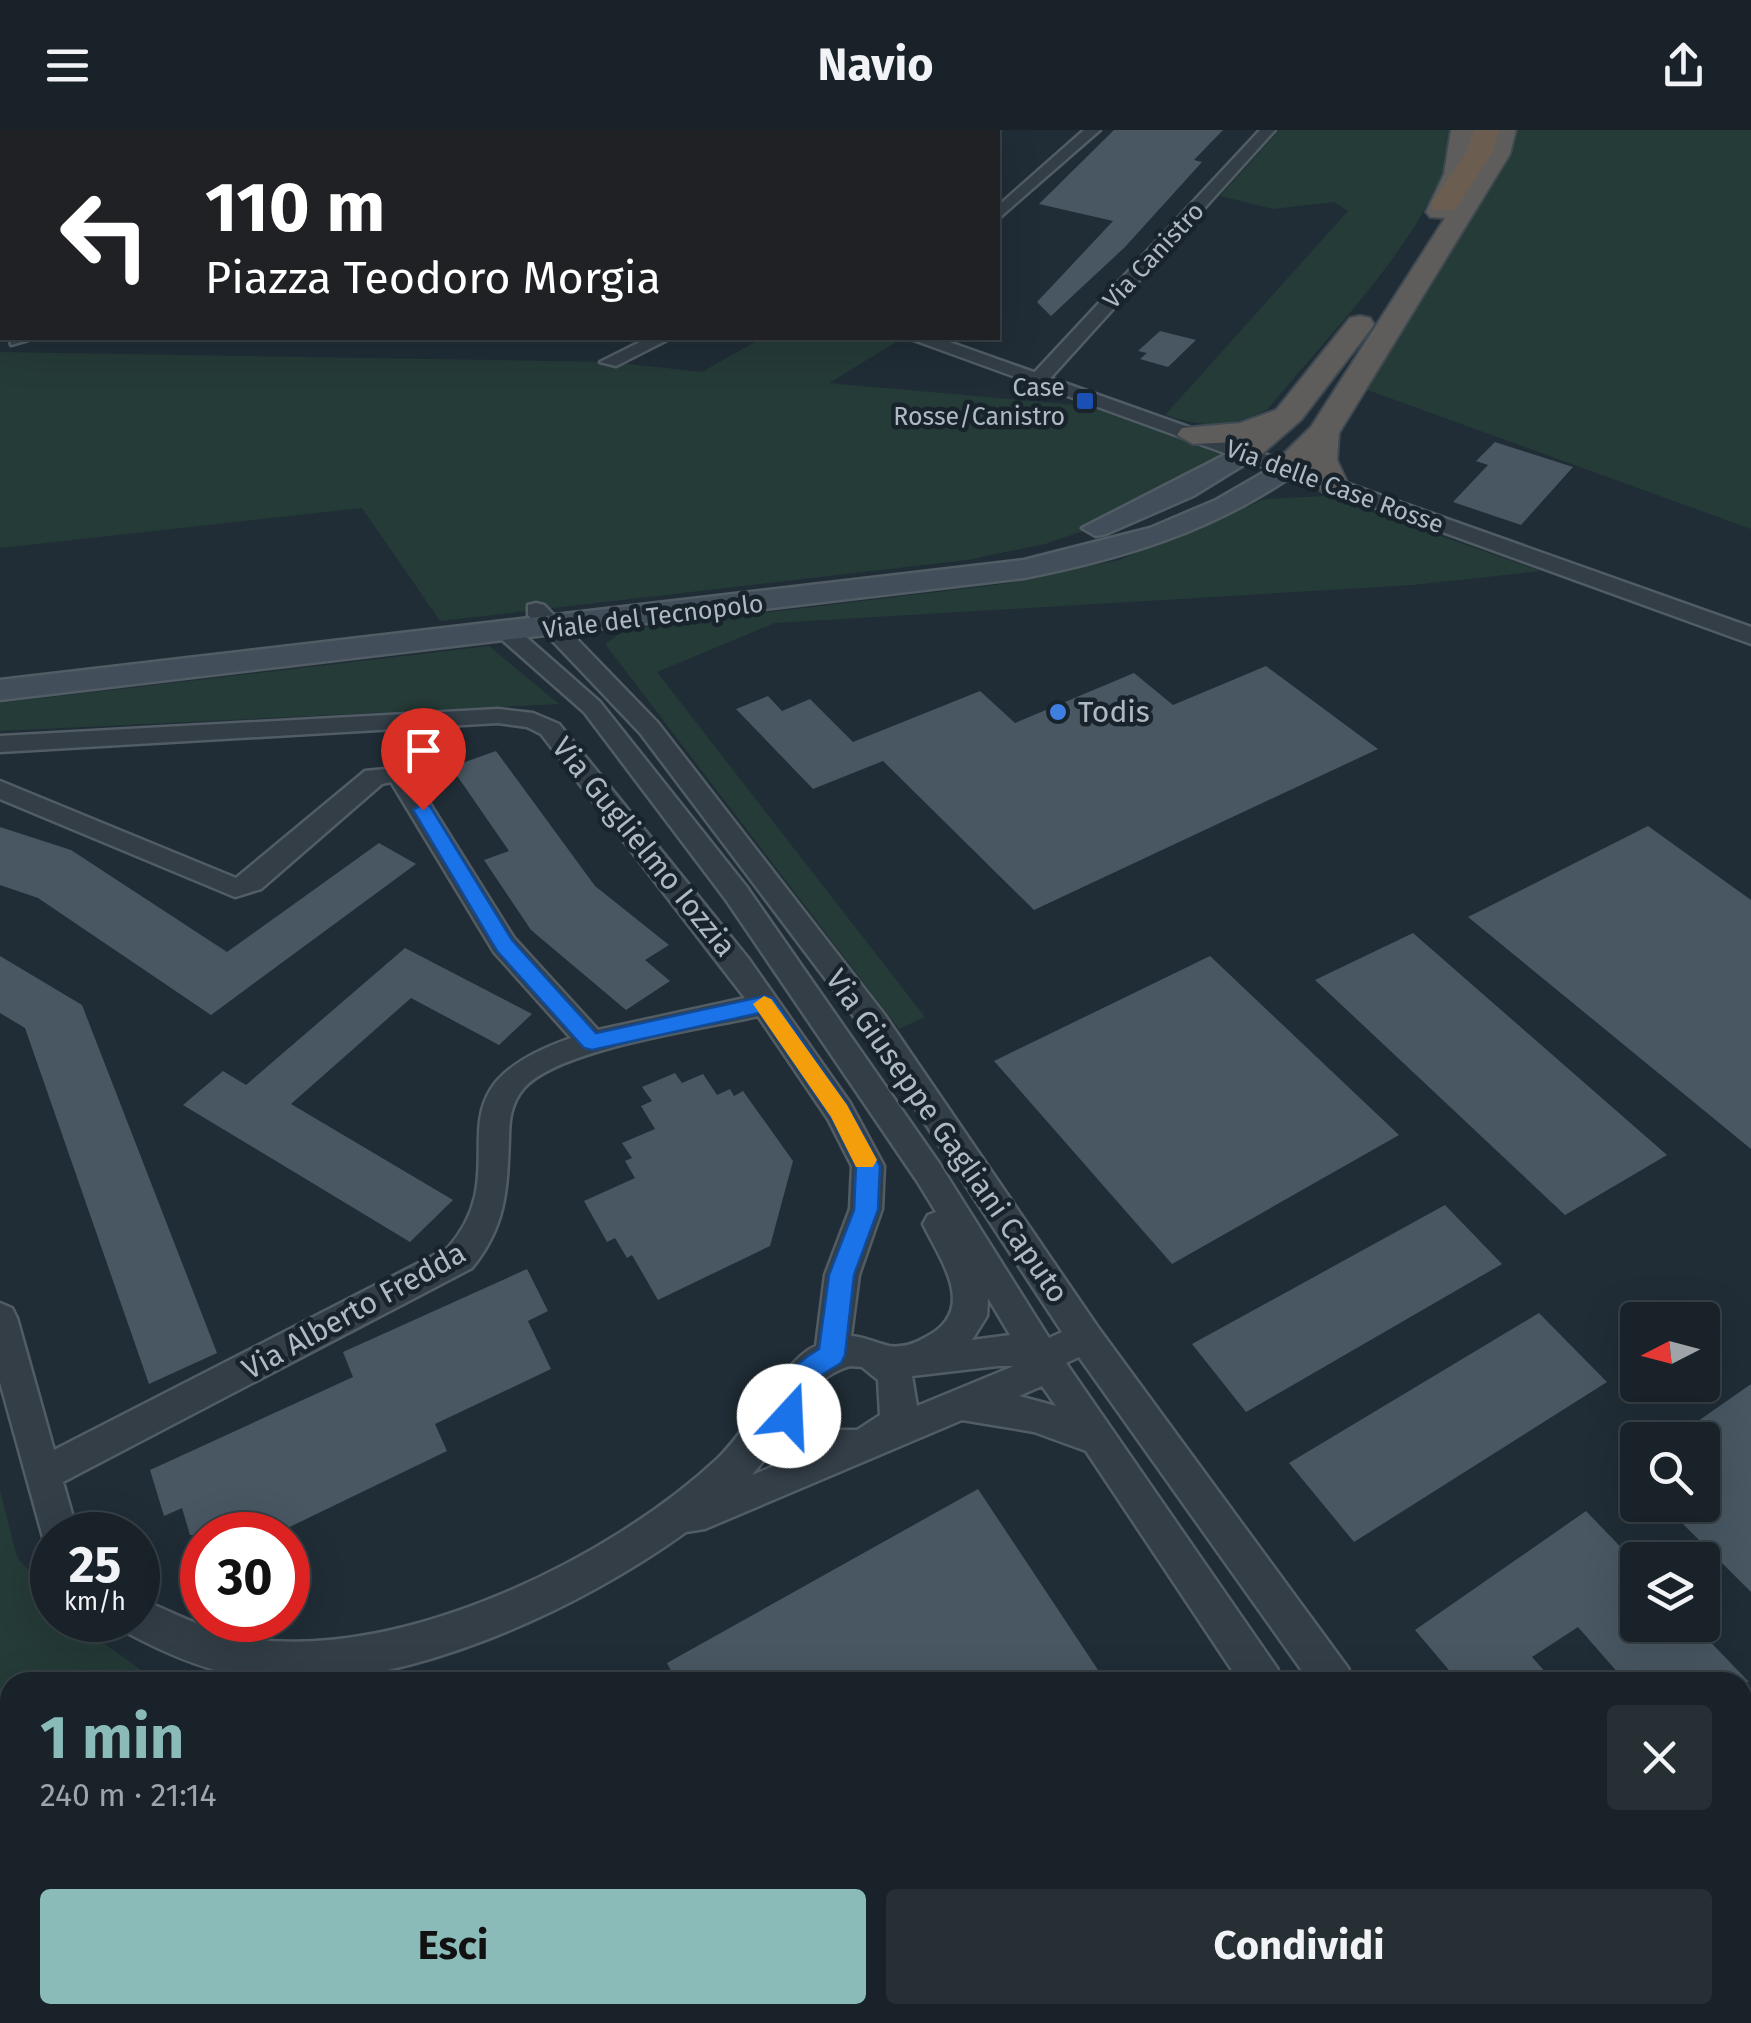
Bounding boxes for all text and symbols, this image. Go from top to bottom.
icon: menu [40,38,95,93]
text: Navio [818,38,933,92]
icon: share [1656,38,1711,93]
text: 110 m [205,166,385,250]
icon: left [40,170,170,300]
street label: Via Canistro [1097,196,1211,315]
text: Piazza Teodoro Morgia [205,251,661,305]
place label: Case Rosse/Canistro [893,373,1065,432]
marker: Case Rosse/Canistro [1074,390,1096,412]
street label: Via delle Case Rosse [1222,434,1448,540]
street label: Viale del Tecnopolo [541,589,765,645]
place label: Todis [1078,694,1150,730]
marker: Todis [1047,701,1069,723]
pin [381,708,466,811]
icon: arrive [396,723,451,778]
street label: Via Guglielmo Iozzia [544,730,744,964]
street label: Via Giuseppe Gagliani Caputo [818,962,1076,1310]
street label: Via Alberto Fredda [236,1235,472,1387]
north arrow [1620,1302,1720,1402]
map controls [1620,1302,1720,1642]
position arrow [737,1364,841,1468]
button: search [1620,1422,1720,1522]
speed limit sign: 30 [180,1512,310,1642]
text: 25 [69,1535,121,1595]
button: layers [1620,1542,1720,1642]
text: km/h [64,1587,126,1617]
text: 1 min [40,1702,184,1774]
button: close [1607,1705,1712,1810]
text: 240 m · 21:14 [40,1776,217,1814]
button: Esci [40,1889,866,2004]
button: Condividi [886,1889,1712,2004]

